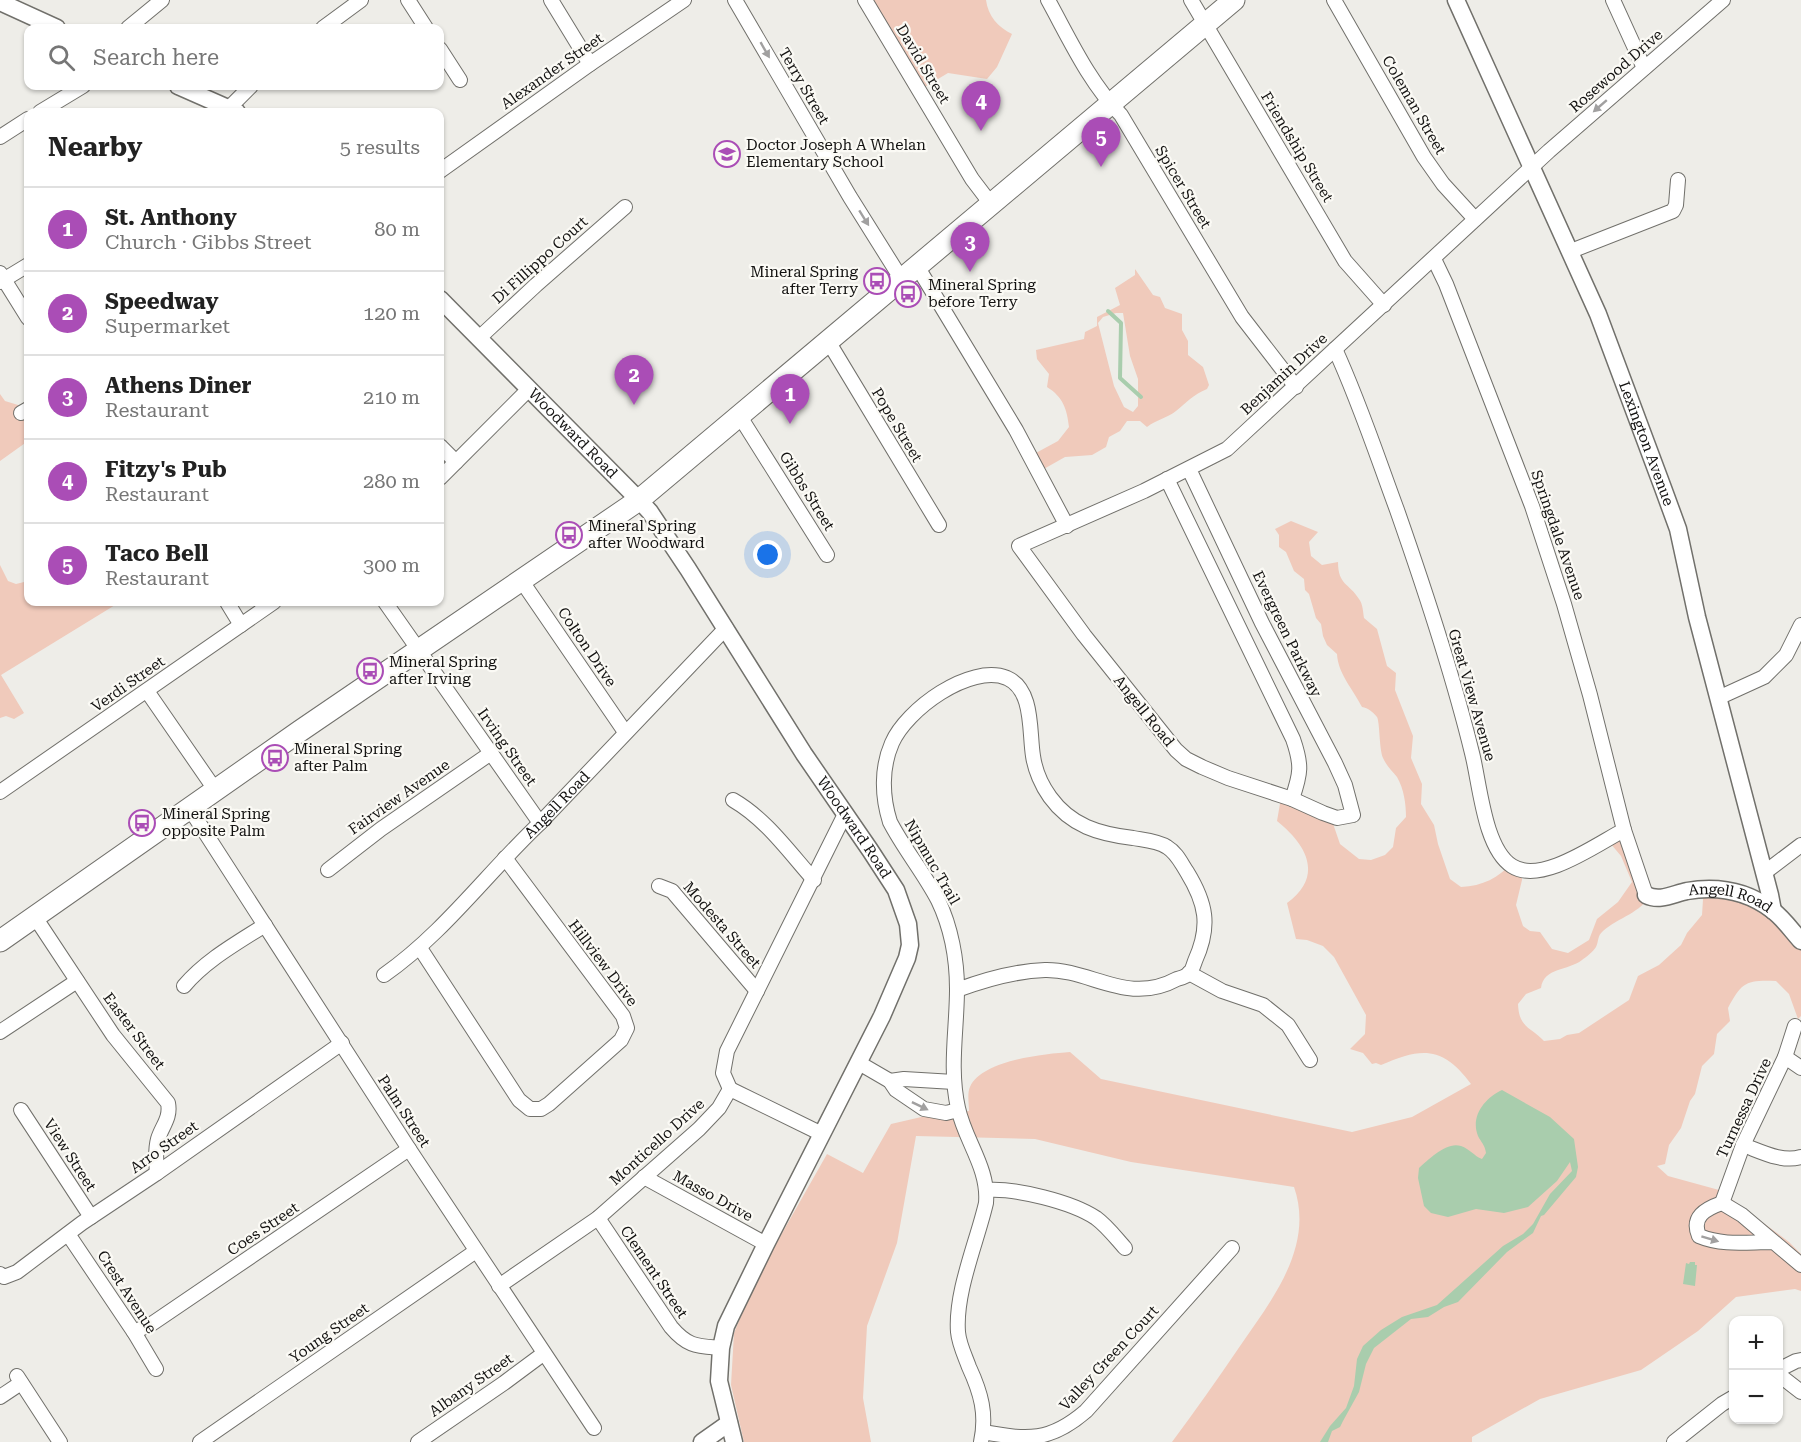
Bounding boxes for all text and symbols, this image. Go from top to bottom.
street label: David Street [892,21,954,107]
search box [24,24,444,90]
street label: Rosewood Drive [1566,26,1666,116]
street label: Alexander Street [497,29,607,113]
icon: search [45,41,78,74]
one-way arrow [759,42,769,59]
street label: Terry Street [775,44,833,128]
text: Search here [93,45,219,70]
street label: Coleman Street [1378,52,1450,158]
pin: 4 [962,82,1000,131]
street label: Friendship Street [1257,89,1337,206]
one-way arrow [1593,99,1608,112]
pin: 5 [1082,118,1120,167]
text: Nearby [48,132,142,162]
text: 5 results [340,135,420,159]
place label: Doctor Joseph A Whelan Elementary School [746,136,926,171]
school or university icon: Doctor Joseph A Whelan Elementary School [712,139,742,169]
street label: Spicer Street [1151,142,1215,232]
text: St. Anthony [105,205,237,230]
one-way arrow [858,210,869,227]
street label: Di Fillippo Court [489,212,592,308]
text: 1 [62,217,73,241]
text: 80 m [374,217,420,241]
pin: 3 [950,222,990,272]
text: Church · Gibbs Street [105,230,311,254]
place label: Mineral Spring after Terry [750,263,858,298]
bus stop icon: Mineral Spring after Terry [862,266,892,296]
place label: Mineral Spring before Terry [928,276,1036,311]
bus stop icon: Mineral Spring before Terry [893,279,923,309]
text: Speedway [105,289,219,314]
text: 2 [62,301,73,325]
text: 120 m [363,301,420,325]
text: Supermarket [105,314,230,338]
street label: Benjamin Drive [1237,329,1331,419]
pin: 2 [614,356,654,405]
text: Athens Diner [105,373,251,398]
pin: 1 [770,374,810,424]
street label: Lexington Avenue [1615,379,1678,508]
text: 3 [62,385,73,409]
text: 210 m [363,385,420,409]
street label: Woodward Road [525,385,622,482]
street label: Pope Street [868,385,926,466]
text: Restaurant [105,398,209,422]
street label: Gibbs Street [776,448,839,534]
text: Fitzy's Pub [105,457,227,482]
street label: Springdale Avenue [1527,468,1589,602]
text: 4 [62,469,73,493]
text: 280 m [363,469,420,493]
text: Restaurant [105,482,209,506]
place label: Mineral Spring after Woodward [588,517,705,552]
bus stop icon: Mineral Spring after Woodward [554,520,584,550]
your location [753,540,782,569]
text: Taco Bell [105,541,208,566]
text: 5 [62,553,73,577]
text: 300 m [363,553,420,577]
text: Restaurant [105,566,209,590]
street label: Evergreen Parkway [1249,568,1325,700]
street label: Colton Drive [554,604,620,690]
street label: Great View Avenue [1445,627,1499,763]
street label: Verdi Street [88,652,168,716]
place label: Mineral Spring after Irving [389,653,497,688]
bus stop icon: Mineral Spring after Irving [355,656,385,686]
street label: Angell Road [1110,672,1178,751]
street label: Irving Street [474,705,541,790]
place label: Mineral Spring after Palm [294,740,402,775]
bus stop icon: Mineral Spring after Palm [260,743,290,773]
street label: Fairview Avenue [345,755,453,839]
street label: Angell Road [521,767,594,842]
street label: Woodward Road [813,773,895,882]
place label: Mineral Spring opposite Palm [162,805,270,840]
bus stop icon: Mineral Spring opposite Palm [127,808,157,838]
street label: Nipmuc Trail [900,816,964,908]
street label: Modesta Street [680,878,765,972]
street label: Angell Road [1687,880,1776,917]
street label: Hillview Drive [565,916,641,1010]
street label: Easter Street [99,989,169,1073]
street label: Turnessa Drive [1713,1055,1775,1161]
street label: Palm Street [374,1071,434,1151]
street label: Monticello Drive [606,1095,708,1189]
one-way arrow [912,1101,929,1110]
street label: View Street [40,1115,100,1195]
street label: Arro Street [127,1117,202,1177]
street label: Masso Drive [670,1167,756,1225]
street label: Coes Street [224,1198,302,1259]
street label: Clement Street [616,1222,692,1322]
one-way arrow [1701,1235,1719,1244]
street label: Crest Avenue [93,1247,161,1337]
street label: Young Street [286,1299,372,1367]
street label: Valley Green Court [1056,1302,1163,1414]
map controls [1729,1316,1783,1424]
button: + [1729,1316,1783,1370]
street label: Albany Street [426,1349,517,1421]
button: − [1729,1370,1783,1424]

